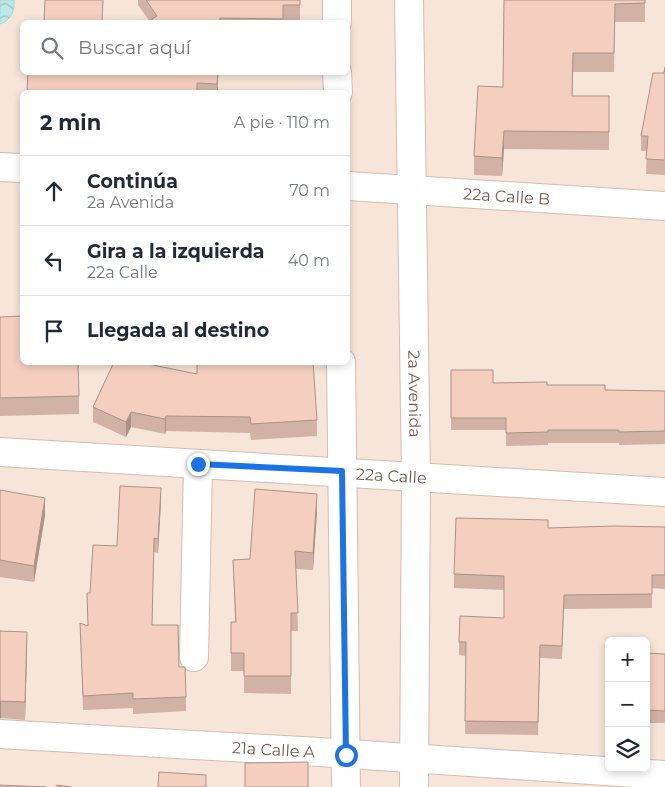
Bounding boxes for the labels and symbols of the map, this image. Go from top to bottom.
street label: 22a Calle B [463,184,551,209]
street label: 2a Avenida [404,350,424,438]
route end [187,453,210,476]
street label: 22a Calle [355,464,427,488]
street label: 21a Calle A [231,738,316,762]
route start [335,744,358,767]

